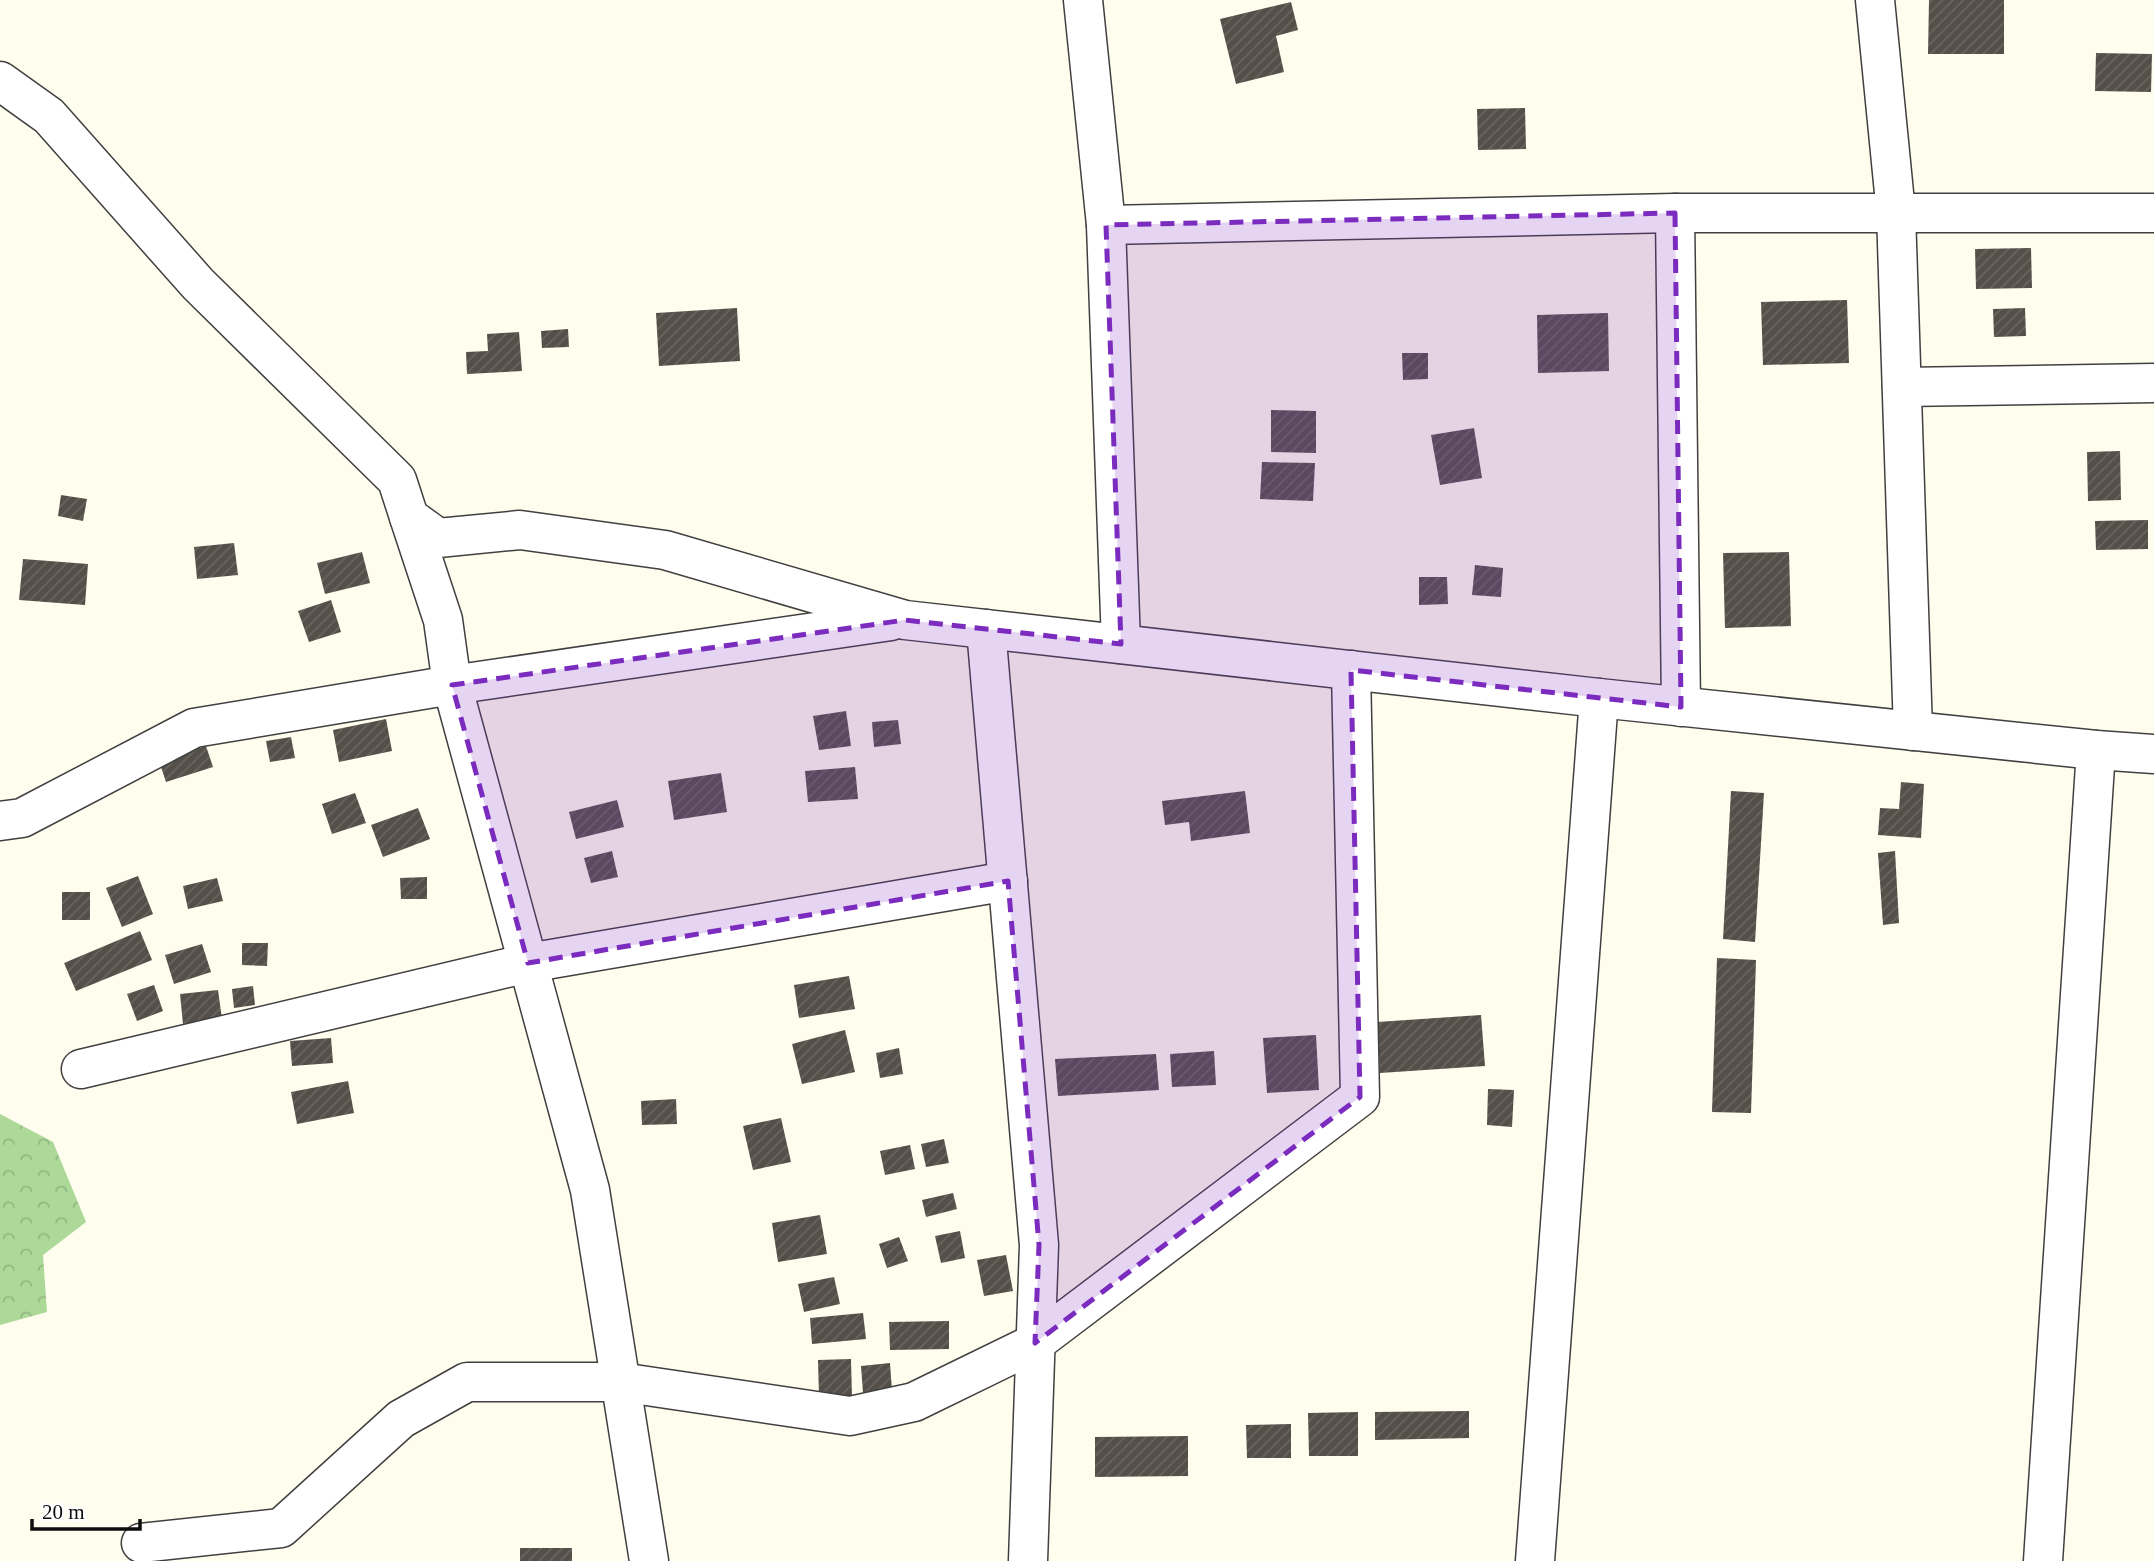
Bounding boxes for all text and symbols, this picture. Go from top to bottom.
scale bar [32,1488,140,1532]
text: 20 m [42,1500,85,1524]

